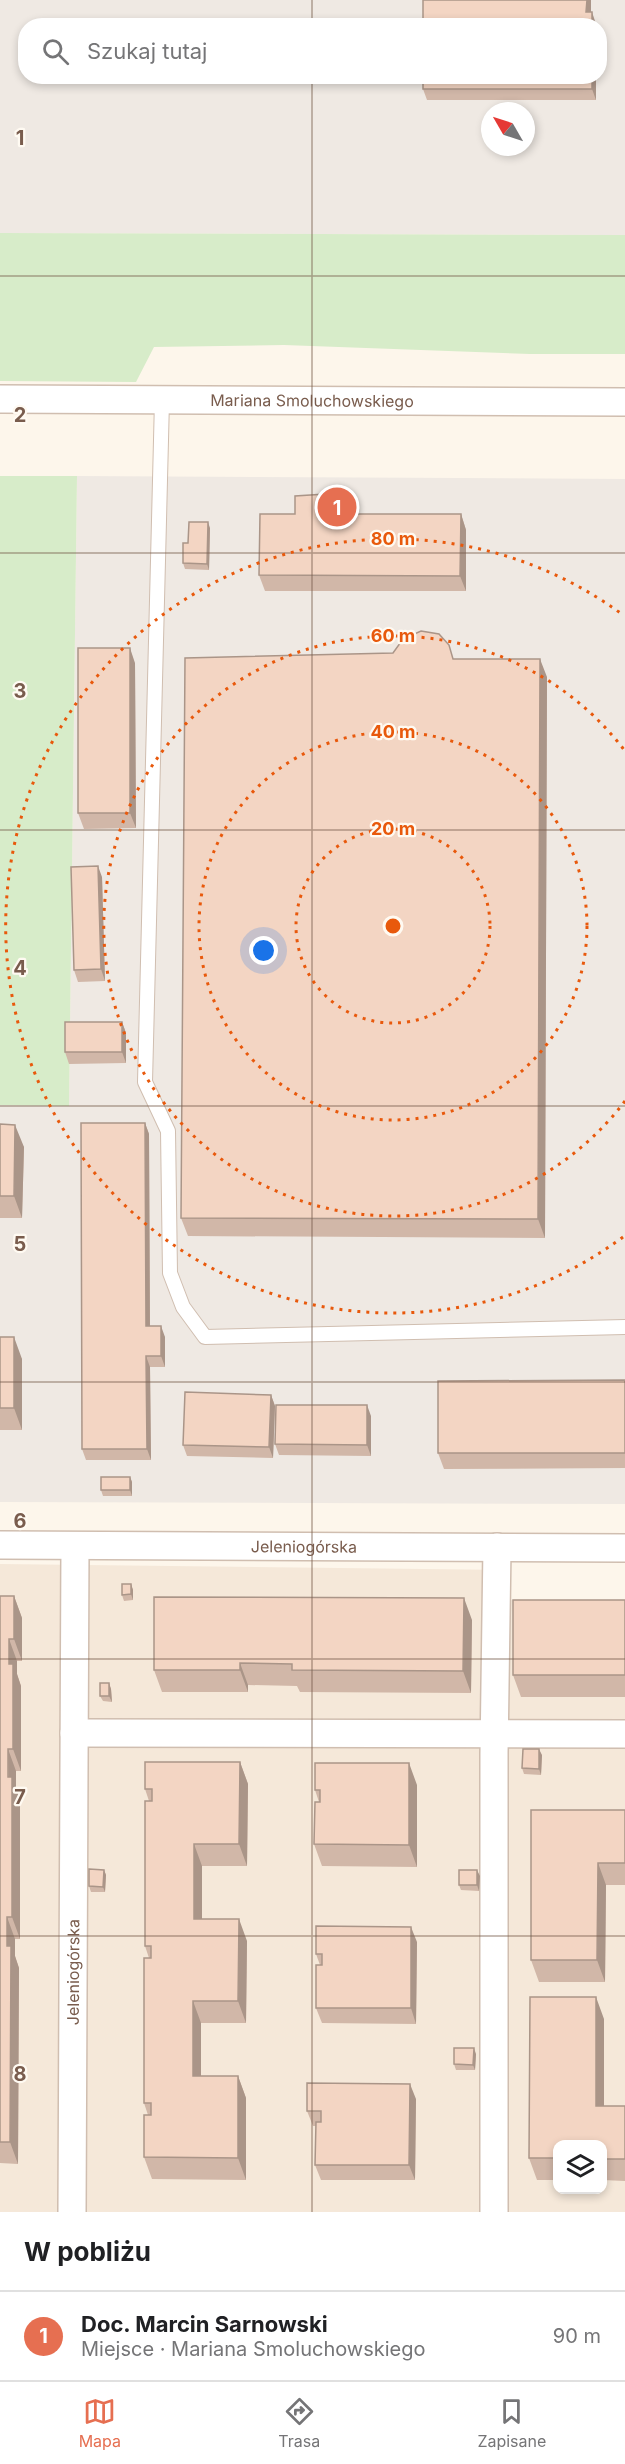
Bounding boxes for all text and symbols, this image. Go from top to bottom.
search box [18,18,607,84]
icon: search [39,35,72,68]
text: Szukaj tutaj [87,38,207,64]
north arrow [481,102,535,156]
text: 1 [16,126,24,150]
street label: Mariana Smoluchowskiego [210,390,414,411]
text: 2 [14,403,26,427]
pin: 1 [318,484,356,530]
text: 80 m [371,528,415,549]
text: 60 m [371,625,415,646]
text: 3 [14,679,26,703]
text: 40 m [371,721,416,742]
text: 20 m [371,818,415,839]
centre of rings [383,916,403,936]
your location [249,936,278,965]
text: 4 [13,956,27,980]
text: 5 [14,1232,26,1256]
text: 6 [14,1509,27,1533]
street label: Jeleniogórska [251,1536,357,1557]
text: 7 [14,1785,26,1809]
street label: Jeleniogórska [63,1919,83,2025]
text: 8 [13,2062,27,2086]
map controls [553,2140,607,2194]
button: layers [553,2140,607,2194]
text: W pobliżu [24,2236,151,2267]
text: Doc. Marcin Sarnowski [81,2311,328,2337]
text: 1 [39,2324,48,2348]
text: 90 m [553,2324,601,2348]
text: Miejsce · Mariana Smoluchowskiego [81,2337,426,2361]
tab: Mapa [79,2395,121,2451]
tab: Trasa [278,2395,320,2451]
tab: Zapisane [477,2395,546,2451]

